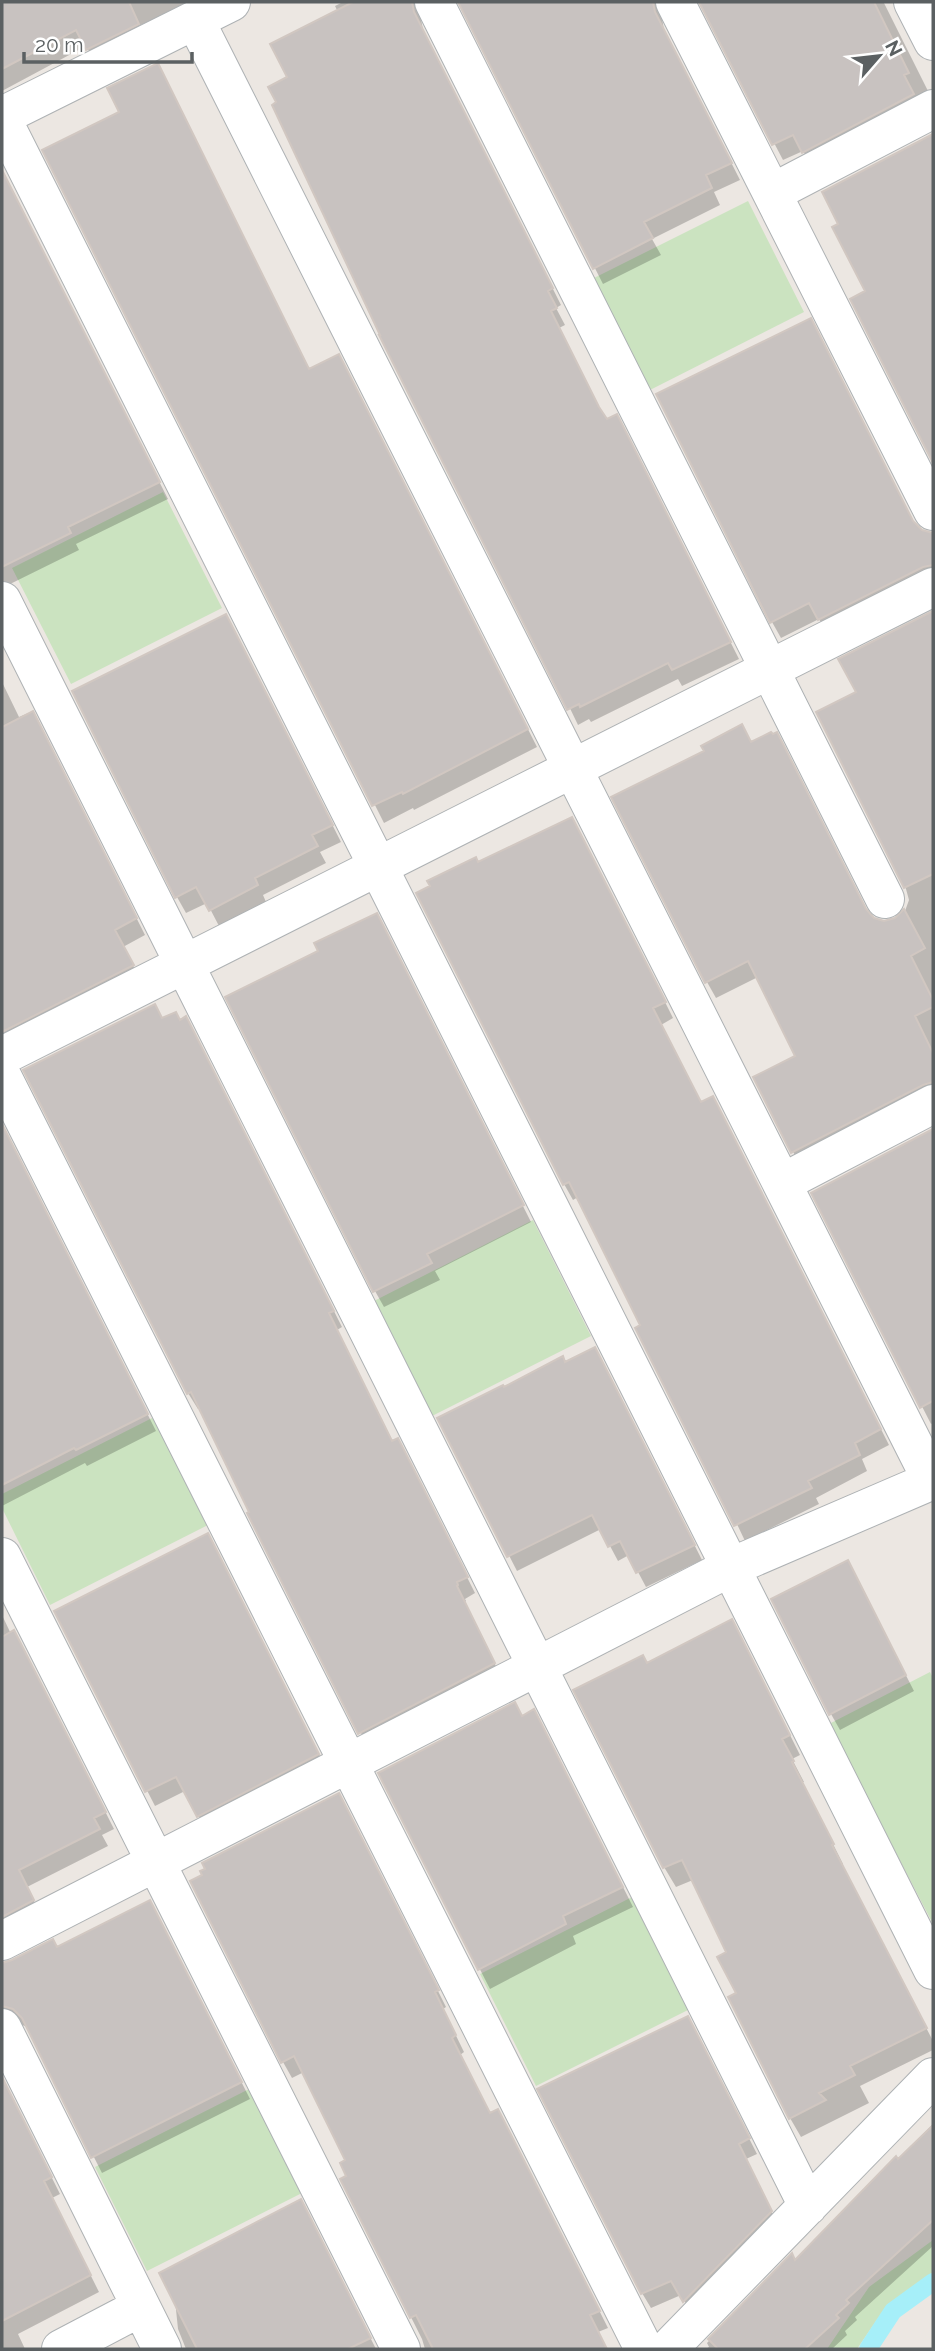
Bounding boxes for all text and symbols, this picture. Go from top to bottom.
scale bar [24,21,192,65]
north arrow [844,21,914,91]
text: 20 m [35,32,83,57]
text: N [881,36,907,60]

